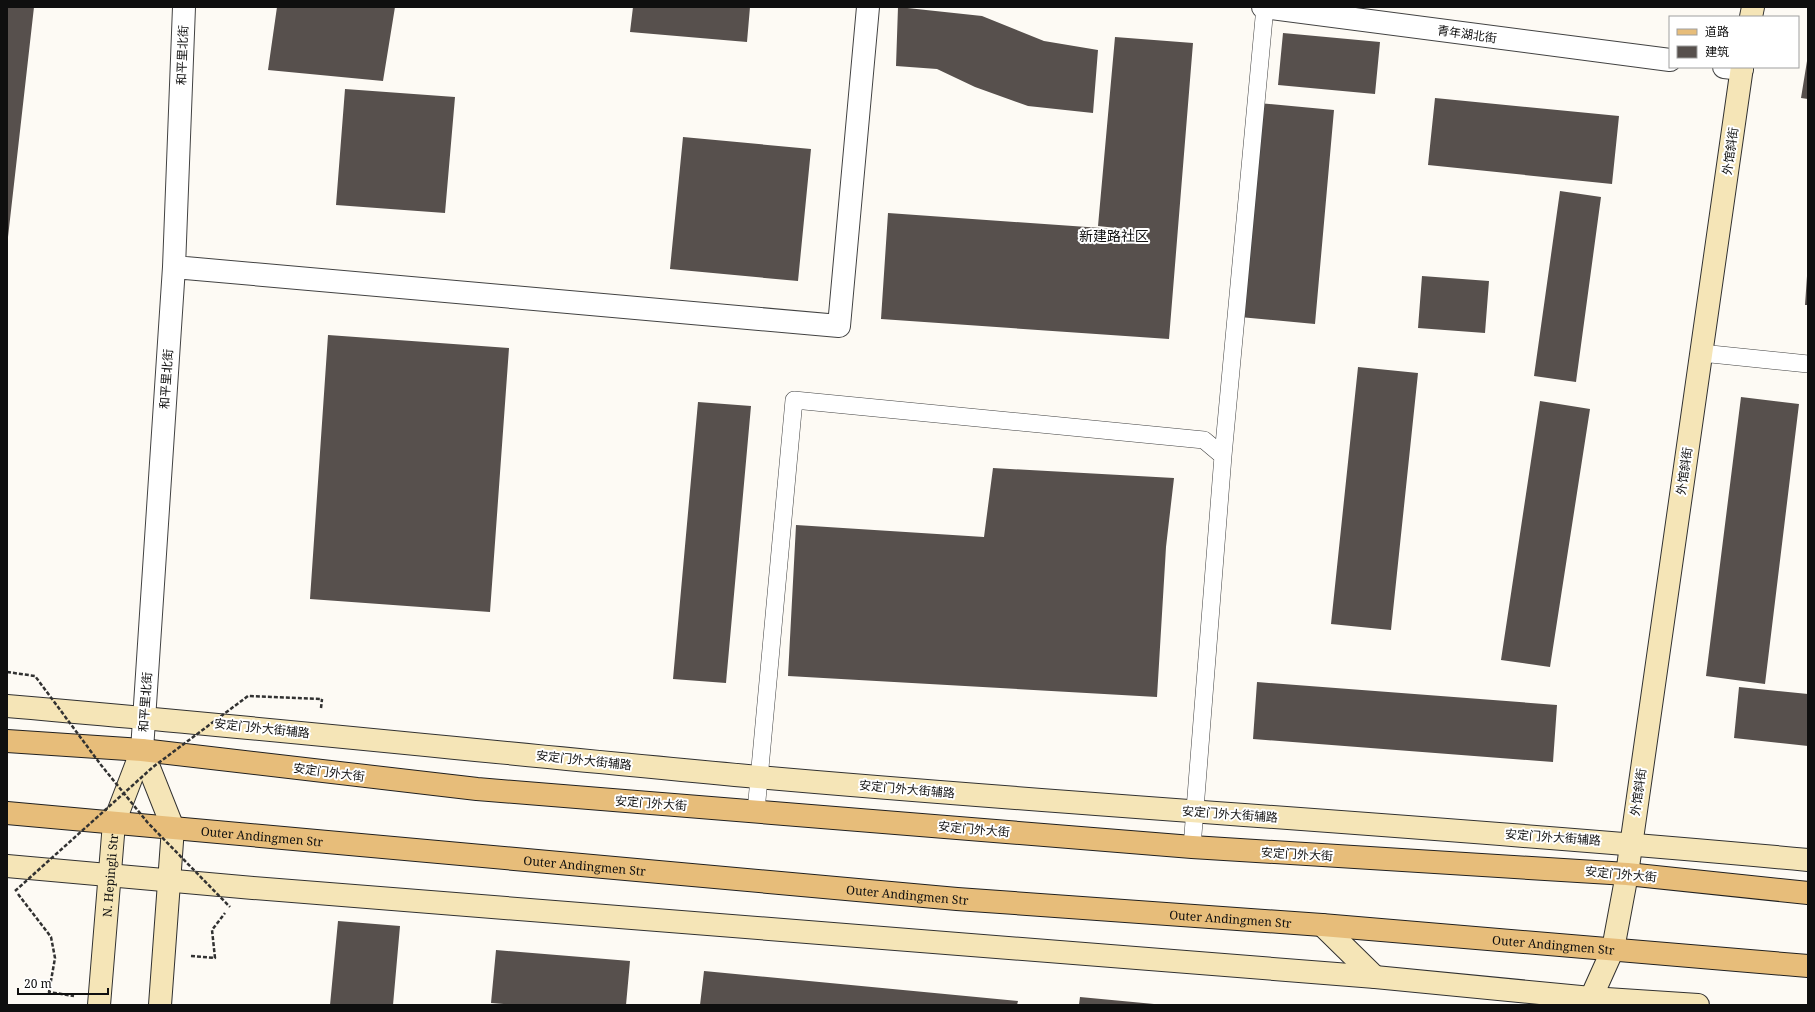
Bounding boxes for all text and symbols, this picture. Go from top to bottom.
legend [1669,16,1799,68]
street label: 青年湖北街 [1436,21,1498,47]
text: 道路 [1705,23,1729,40]
street label: 和平里北街 [172,25,192,85]
text: 建筑 [1705,43,1729,60]
street label: 外馆斜街 [1718,126,1742,176]
district label: 新建路社区 [1079,226,1149,245]
street label: 和平里北街 [155,348,177,410]
street label: 外馆斜街 [1672,446,1696,496]
street label: 和平里北街 [134,671,156,733]
street label: 安定门外大街辅路 [213,715,311,741]
street label: 安定门外大街辅路 [535,747,633,773]
street label: 安定门外大街 [292,759,366,785]
street label: 外馆斜街 [1626,767,1650,817]
street label: 安定门外大街辅路 [858,776,956,802]
street label: 安定门外大街 [614,792,688,814]
street label: 安定门外大街辅路 [1182,802,1278,826]
street label: 安定门外大街 [937,817,1011,841]
street label: Outer Andingmen Str [200,822,324,850]
street label: 安定门外大街辅路 [1505,825,1601,849]
street label: N. Hepingli Str [98,833,122,918]
street label: 安定门外大街 [1261,844,1333,864]
street label: Outer Andingmen Str [523,851,647,879]
street label: 安定门外大街 [1584,862,1658,886]
street label: Outer Andingmen Str [845,881,969,908]
street label: Outer Andingmen Str [1169,906,1293,931]
street label: Outer Andingmen Str [1492,931,1616,958]
scale bar [18,970,108,996]
text: 20 m [24,975,52,992]

